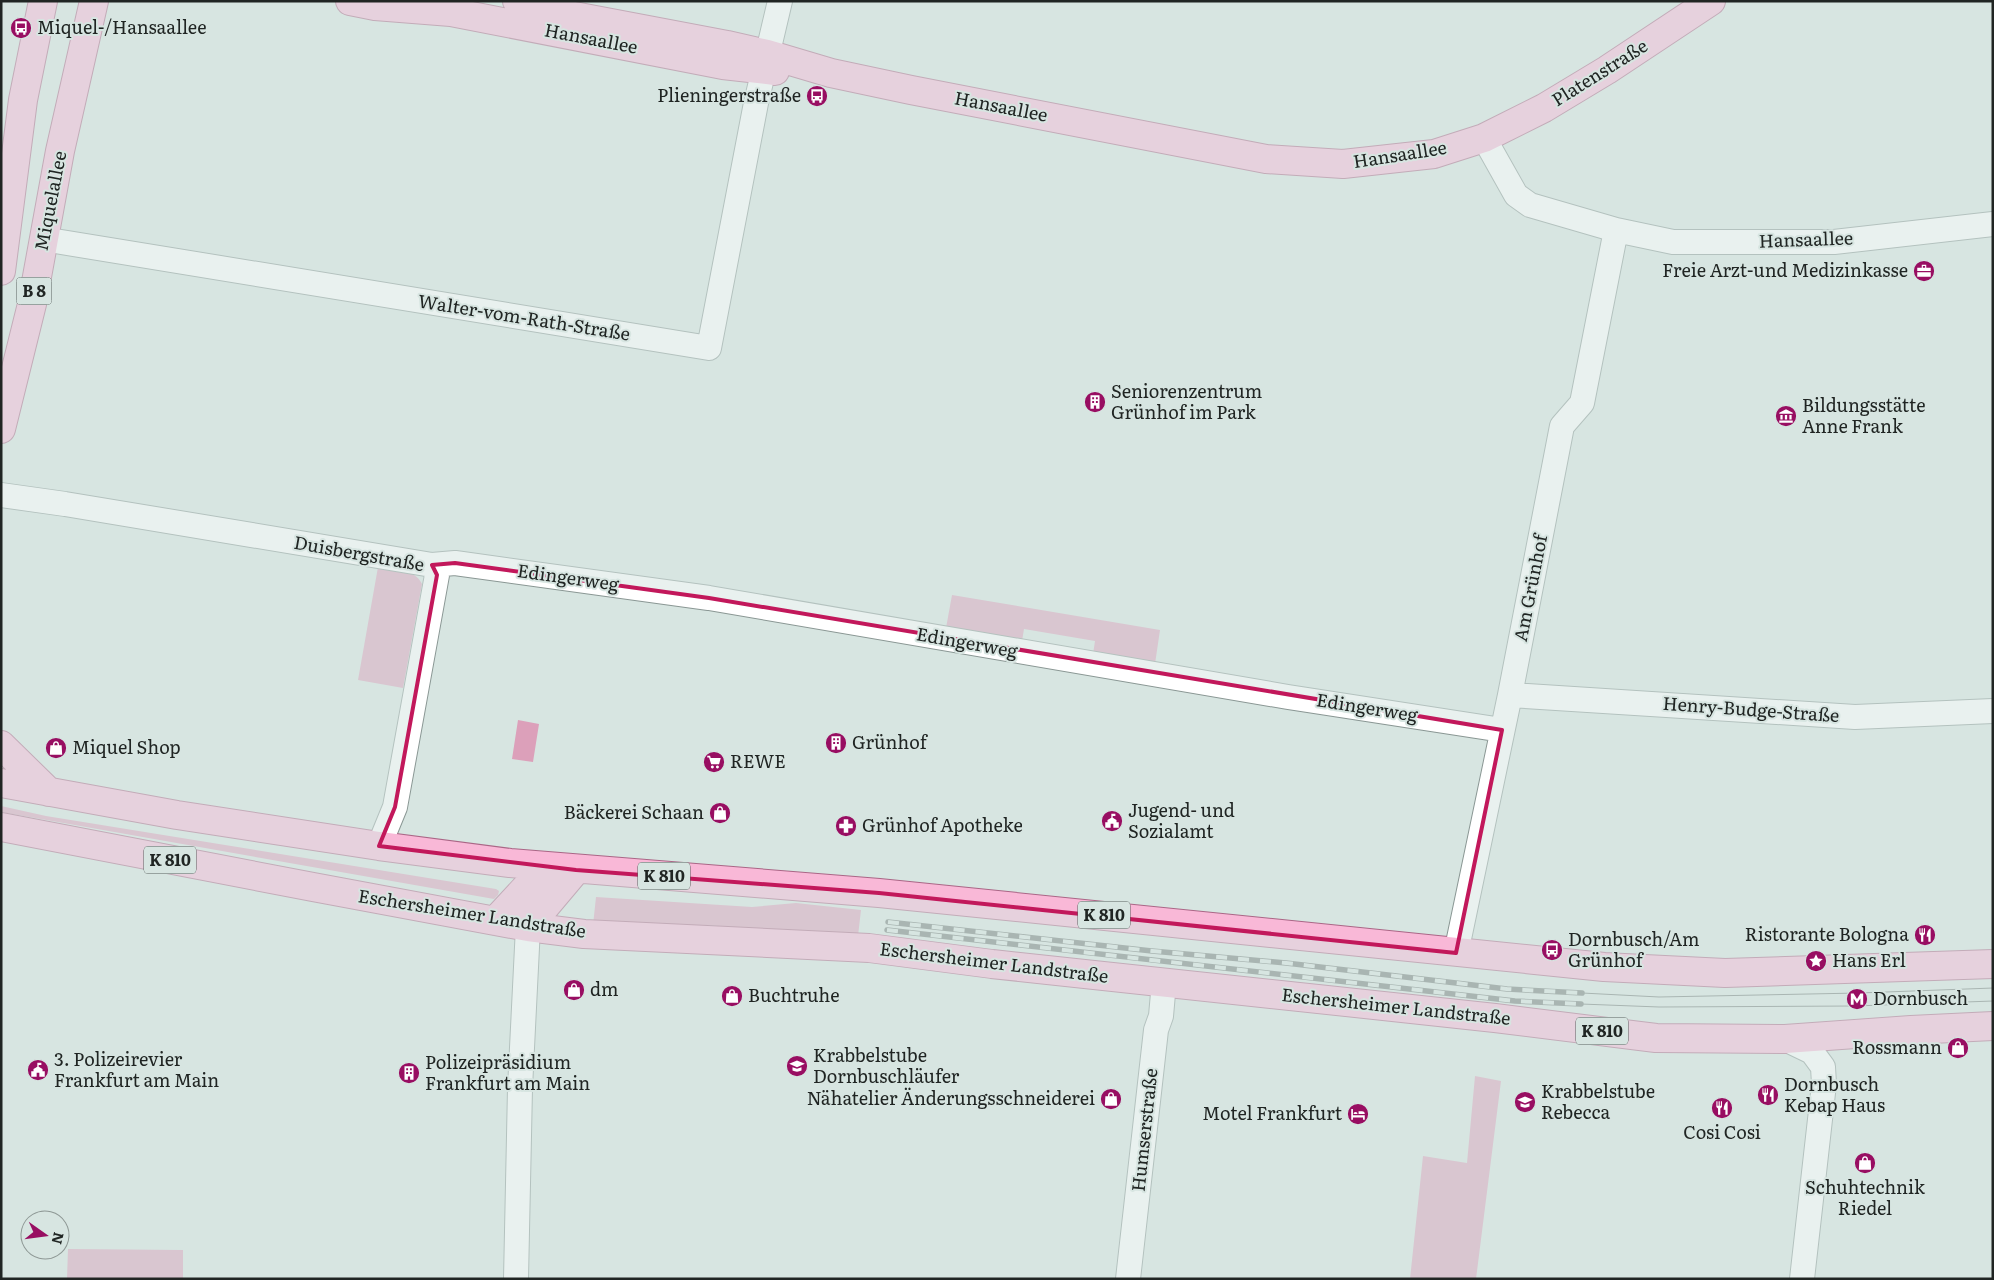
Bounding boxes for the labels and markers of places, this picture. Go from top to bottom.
place label: Miquel-/Hansaallee [37,13,207,40]
bus stop icon: Miquel-/Hansaallee [9,16,33,40]
place label: Plieningerstraße [657,81,801,108]
bus stop icon: Plieningerstraße [805,84,829,108]
place label: Freie Arzt-und Medizinkasse [1662,256,1908,283]
office icon: Freie Arzt-und Medizinkasse [1912,259,1936,283]
place label: Seniorenzentrum Grünhof im Park [1111,377,1262,425]
building icon: Seniorenzentrum Grünhof im Park [1083,390,1107,414]
place label: Bildungsstätte Anne Frank [1802,391,1926,439]
museum icon: Bildungsstätte Anne Frank [1774,404,1798,428]
place label: Grünhof [852,728,929,755]
building icon: Grünhof [824,731,848,755]
place label: Miquel Shop [72,733,181,760]
shop icon: Miquel Shop [44,736,68,760]
place label: REWE [730,747,786,774]
supermarket icon: REWE [702,750,726,774]
place label: Jugend- und Sozialamt [1128,796,1235,844]
place label: Bäckerei Schaan [564,798,704,825]
shop icon: Bäckerei Schaan [708,801,732,825]
public building icon: Jugend- und Sozialamt [1100,809,1124,833]
place label: Grünhof Apotheke [862,811,1023,838]
pharmacy icon: Grünhof Apotheke [834,814,858,838]
place label: Ristorante Bologna [1745,920,1909,947]
restaurant icon: Ristorante Bologna [1913,923,1937,947]
place label: Dornbusch/Am Grünhof [1568,925,1699,973]
bus stop icon: Dornbusch/Am Grünhof [1540,938,1564,962]
place label: Hans Erl [1832,946,1906,973]
place icon: Hans Erl [1804,949,1828,973]
place label: dm [590,975,618,1002]
shop icon: dm [562,978,586,1002]
place label: Buchtruhe [748,981,840,1008]
shop icon: Buchtruhe [720,984,744,1008]
place label: Dornbusch [1873,984,1968,1011]
metro station icon: Dornbusch [1845,987,1869,1011]
place label: Rossmann [1852,1033,1942,1060]
shop icon: Rossmann [1946,1036,1970,1060]
place label: Krabbelstube Dornbuschläufer [813,1041,960,1089]
place label: 3. Polizeirevier Frankfurt am Main [54,1045,219,1093]
place label: Polizeipräsidium Frankfurt am Main [425,1048,590,1096]
school or university icon: Krabbelstube Dornbuschläufer [785,1054,809,1078]
public building icon: 3. Polizeirevier Frankfurt am Main [26,1058,50,1082]
building icon: Polizeipräsidium Frankfurt am Main [397,1061,421,1085]
place label: Dornbusch Kebap Haus [1784,1070,1885,1118]
place label: Krabbelstube Rebecca [1541,1077,1655,1125]
restaurant icon: Dornbusch Kebap Haus [1756,1083,1780,1107]
place label: Nähatelier Änderungsschneiderei [807,1084,1095,1111]
shop icon: Nähatelier Änderungsschneiderei [1099,1087,1123,1111]
school or university icon: Krabbelstube Rebecca [1513,1090,1537,1114]
restaurant icon: Cosi Cosi [1710,1096,1734,1120]
place label: Motel Frankfurt [1202,1099,1343,1126]
hotel icon: Motel Frankfurt [1346,1102,1370,1126]
place label: Cosi Cosi [1683,1118,1761,1145]
shop icon: Schuhtechnik Riedel [1853,1151,1877,1175]
place label: Schuhtechnik Riedel [1805,1173,1926,1221]

